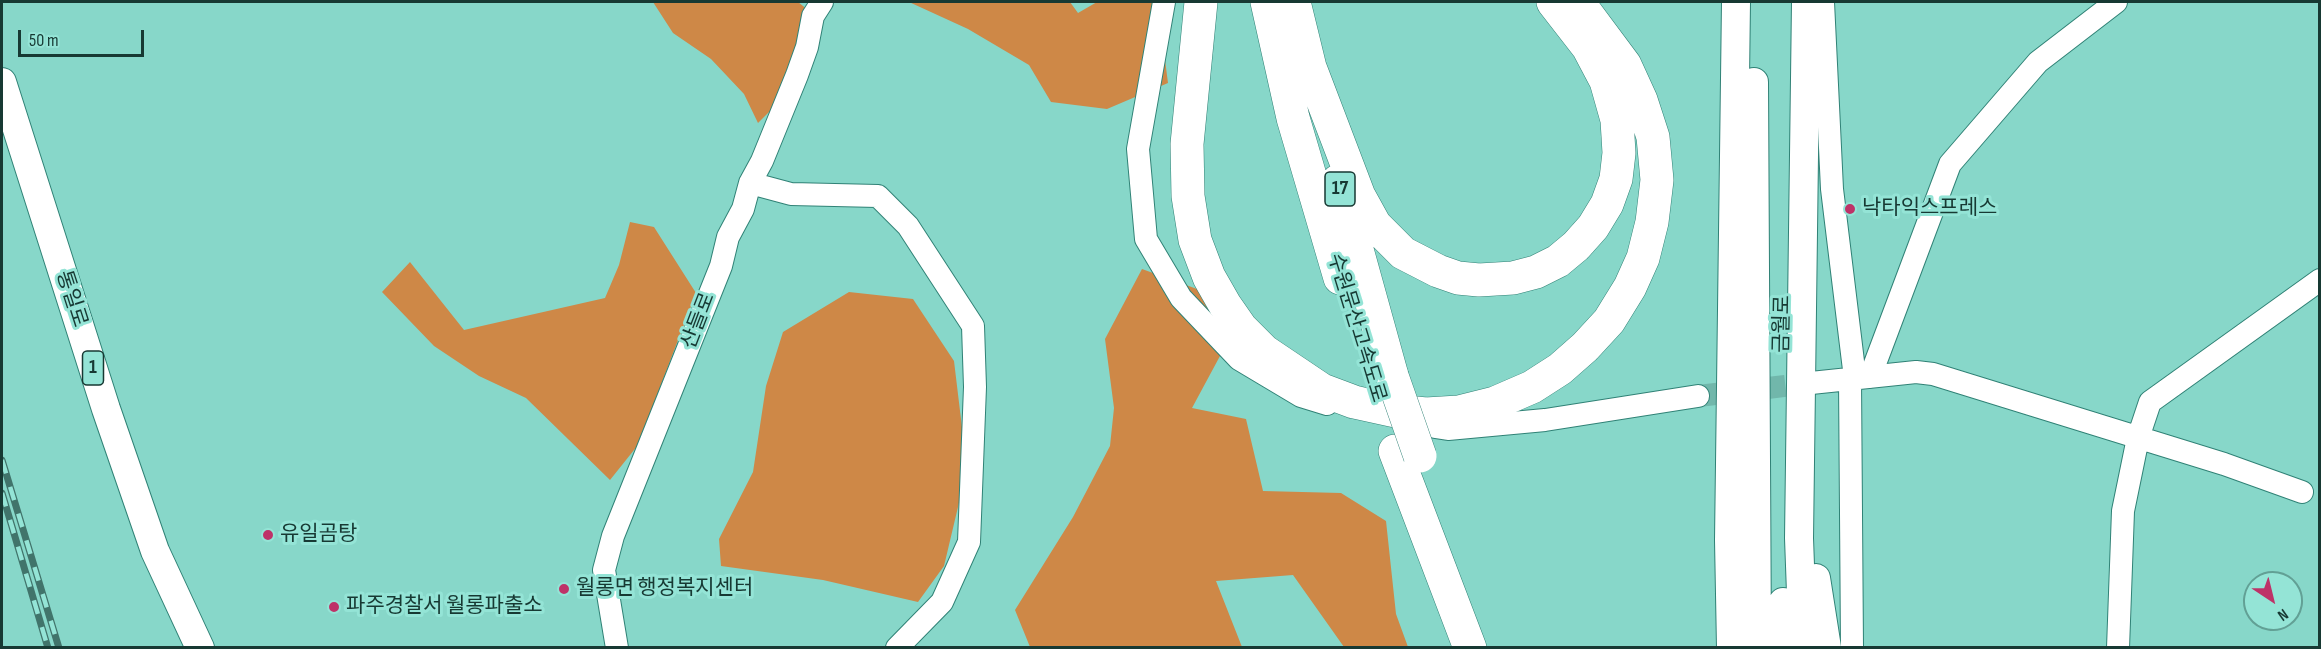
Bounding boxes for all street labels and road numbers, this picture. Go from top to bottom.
road number: 17 [1325,172,1355,206]
street label: 수원문산고속도로 [1321,250,1391,406]
street label: 통일로 [50,268,92,330]
street label: 산들로 [677,289,721,353]
street label: 금월로 [1770,295,1796,353]
road number: 1 [82,351,104,385]

